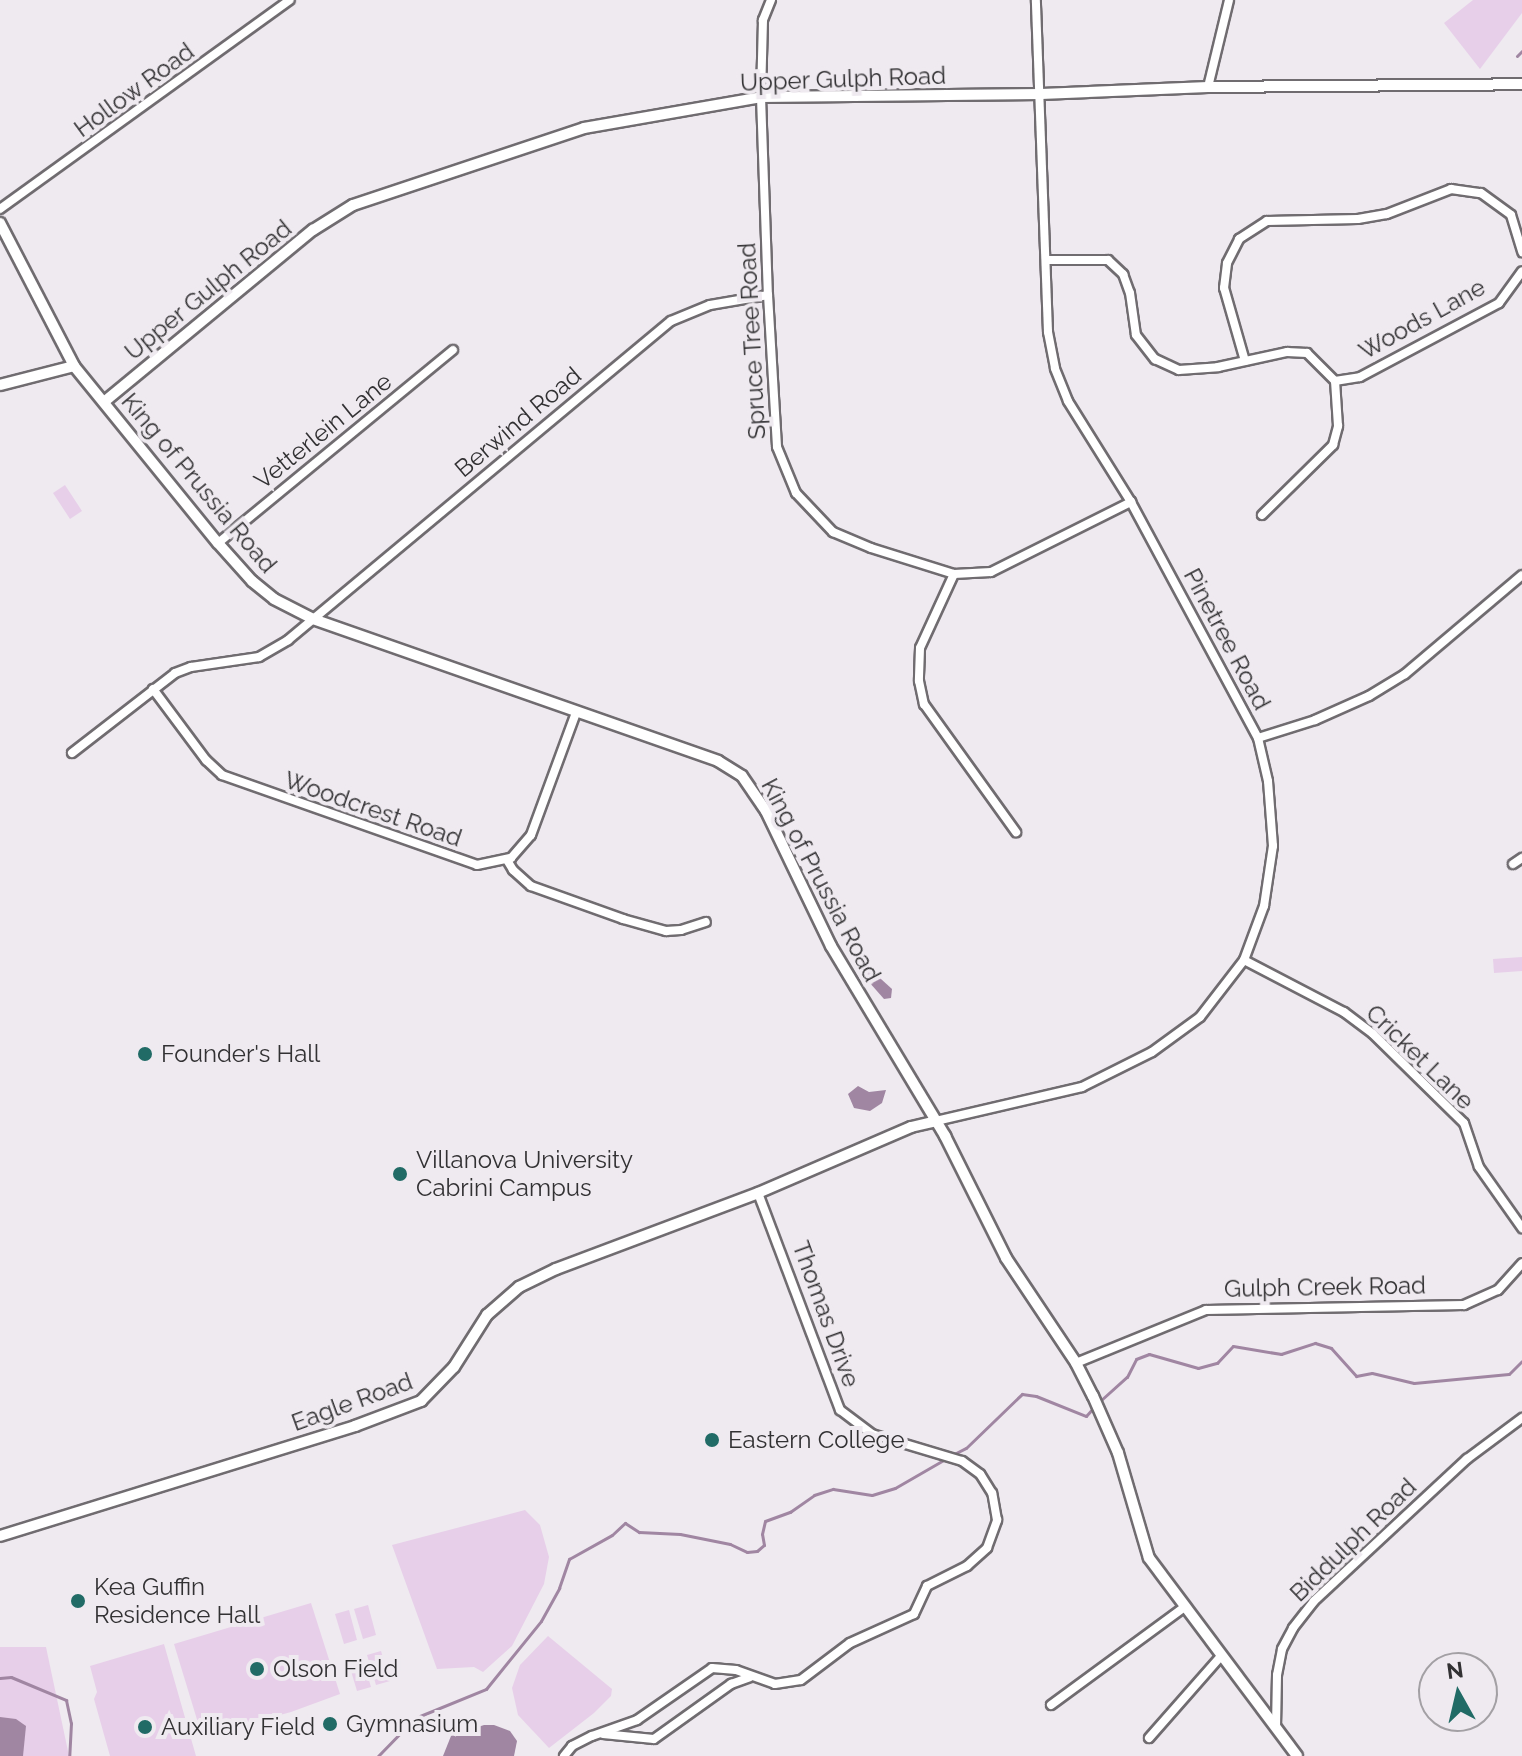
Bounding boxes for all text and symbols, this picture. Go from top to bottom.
street label: Hollow Road [68,37,200,143]
street label: Upper Gulph Road [739,61,947,97]
street label: Upper Gulph Road [119,214,297,366]
street label: Spruce Tree Road [732,242,772,440]
street label: Woods Lane [1354,273,1490,365]
street label: Berwind Road [449,361,587,483]
street label: Vetterlein Lane [249,367,397,495]
street label: King of Prussia Road [115,387,283,579]
street label: Pinetree Road [1178,563,1276,715]
street label: Woodcrest Road [281,765,465,853]
street label: King of Prussia Road [755,773,887,987]
street label: Cricket Lane [1360,998,1480,1116]
place label: Founder's Hall [161,1040,320,1068]
marker: Founder's Hall [136,1045,154,1063]
place label: Villanova University Cabrini Campus [416,1146,633,1202]
marker: Villanova University Cabrini Campus [391,1165,409,1183]
street label: Thomas Drive [786,1237,866,1391]
street label: Gulph Creek Road [1224,1271,1426,1303]
street label: Eagle Road [288,1367,416,1437]
place label: Eastern College [728,1426,904,1454]
marker: Eastern College [703,1431,721,1449]
street label: Biddulph Road [1284,1473,1422,1607]
place label: Kea Guffin Residence Hall [94,1573,260,1629]
marker: Kea Guffin Residence Hall [69,1592,87,1610]
north arrow [1418,1652,1498,1732]
place label: Olson Field [273,1655,398,1683]
text: N [1445,1656,1465,1684]
marker: Olson Field [248,1660,266,1678]
place label: Gymnasium [346,1710,478,1738]
place label: Auxiliary Field [161,1713,316,1741]
marker: Gymnasium [321,1715,339,1733]
marker: Auxiliary Field [136,1718,154,1736]

